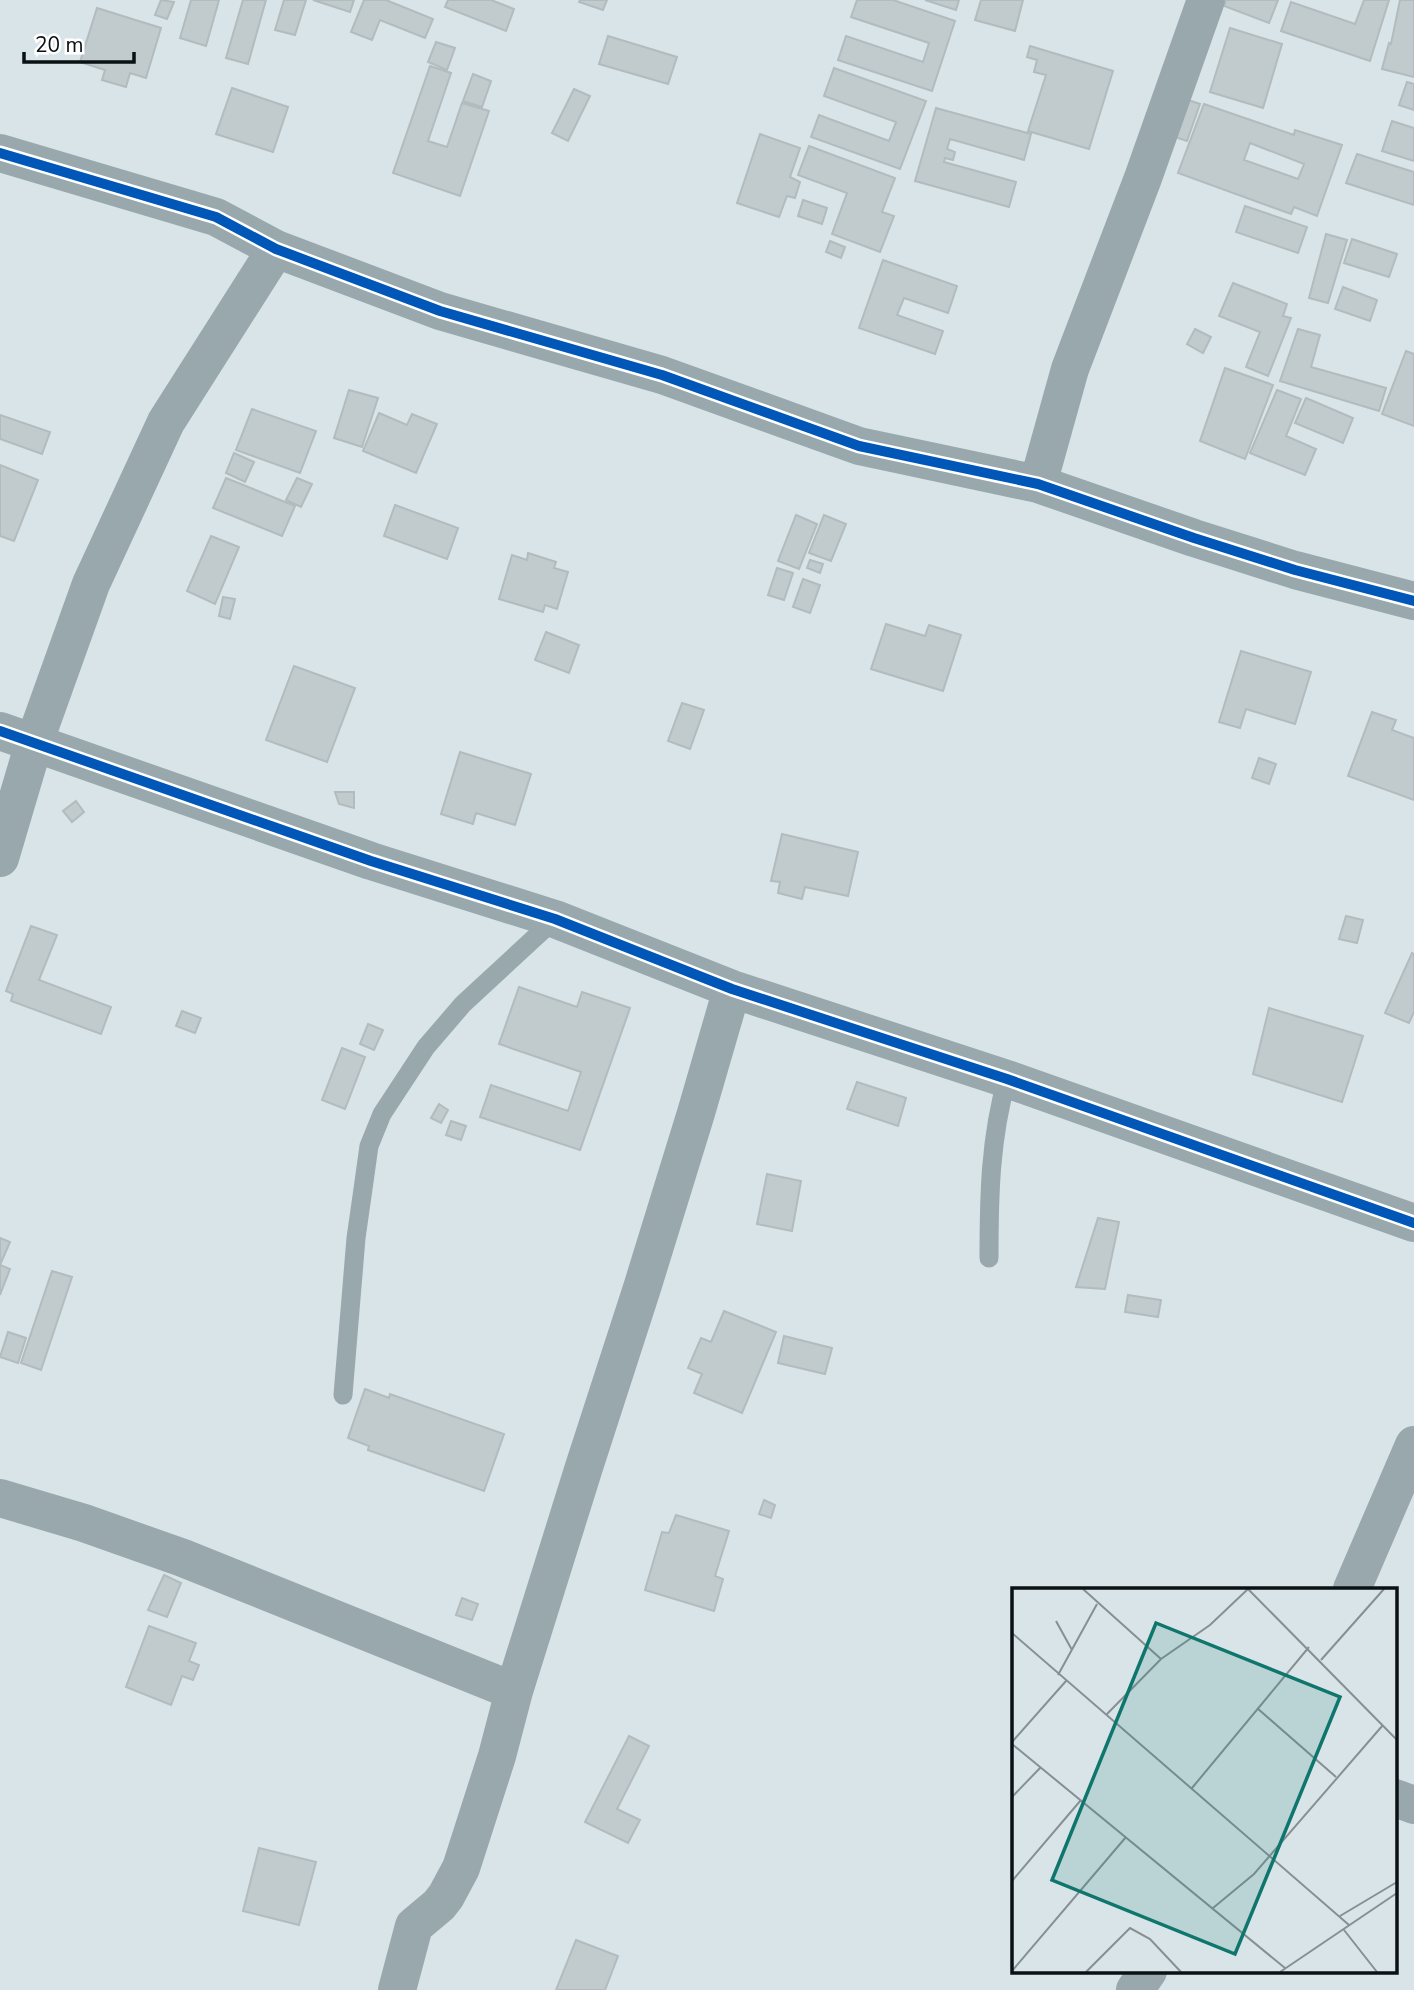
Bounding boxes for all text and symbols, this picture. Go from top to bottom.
scale bar [24,21,135,65]
text: 20 m [35,31,84,59]
inset map [1012,1588,1396,1972]

